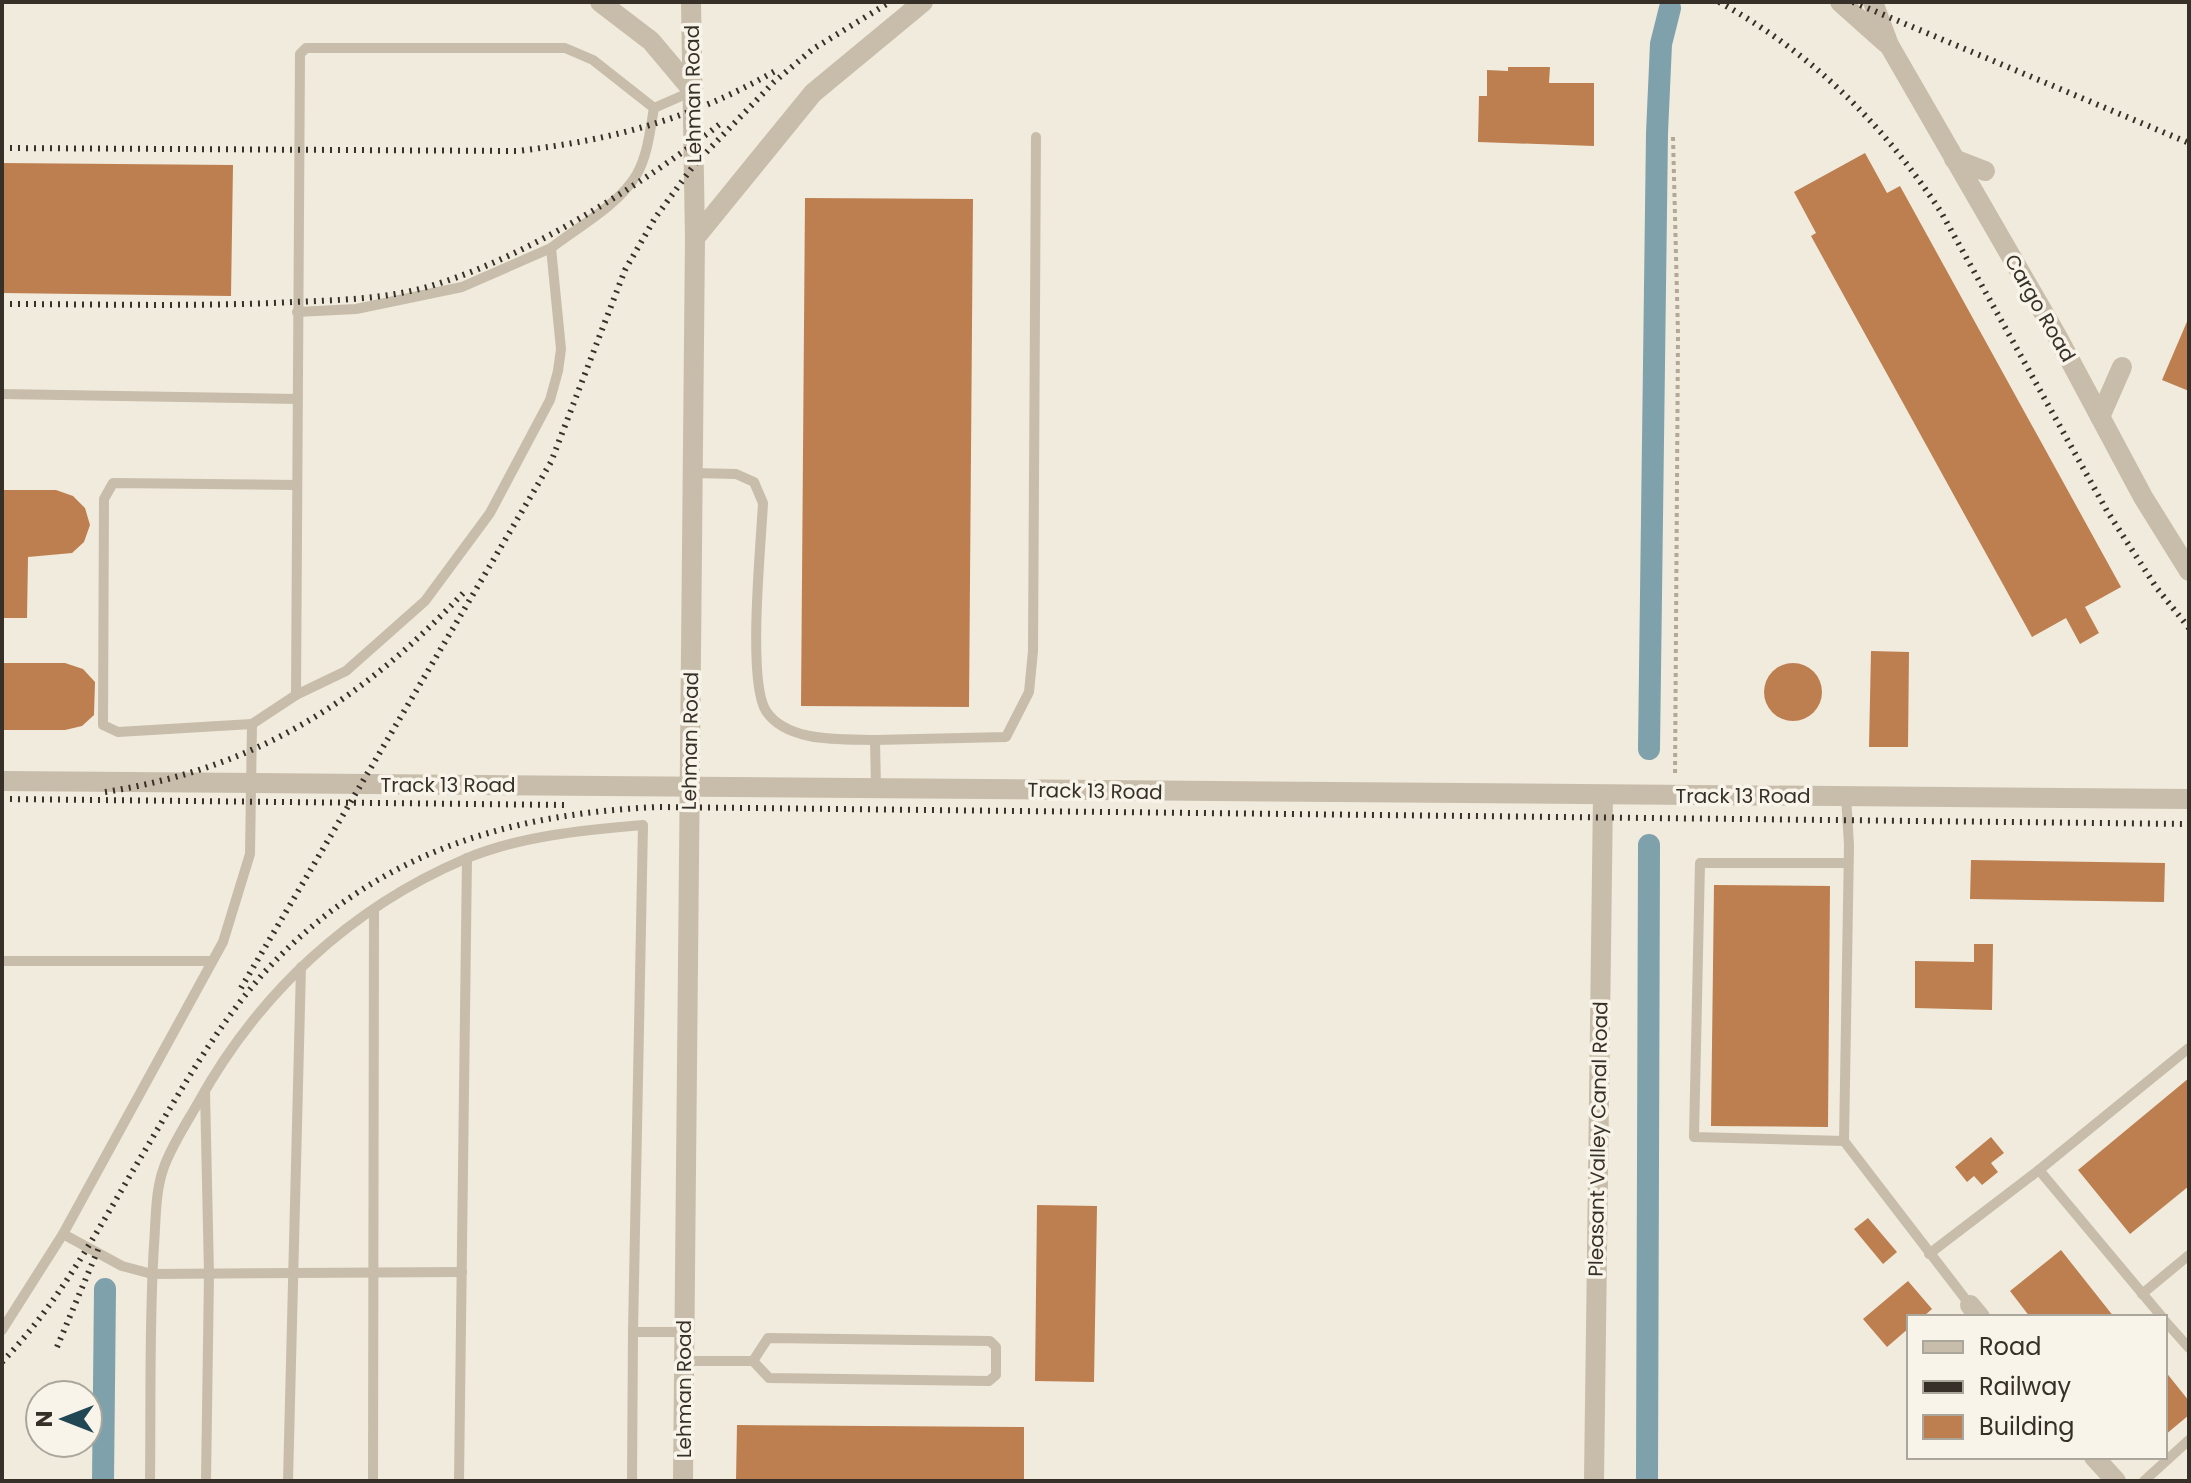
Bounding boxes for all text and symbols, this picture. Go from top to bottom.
street label: Lehman Road [678,25,708,163]
street label: Cargo Road [1998,249,2082,367]
street label: Lehman Road [675,672,705,810]
street label: Track 13 Road [380,771,516,799]
street label: Track 13 Road [1027,776,1163,806]
street label: Track 13 Road [1675,782,1811,810]
street label: Pleasant Valley Canal Road [1582,1001,1614,1277]
legend [1907,1315,2167,1459]
street label: Lehman Road [670,1320,698,1458]
text: Road [1979,1330,2041,1363]
text: Railway [1979,1370,2072,1403]
north arrow [24,1379,104,1459]
text: Building [1979,1410,2075,1443]
text: N [29,1411,60,1427]

